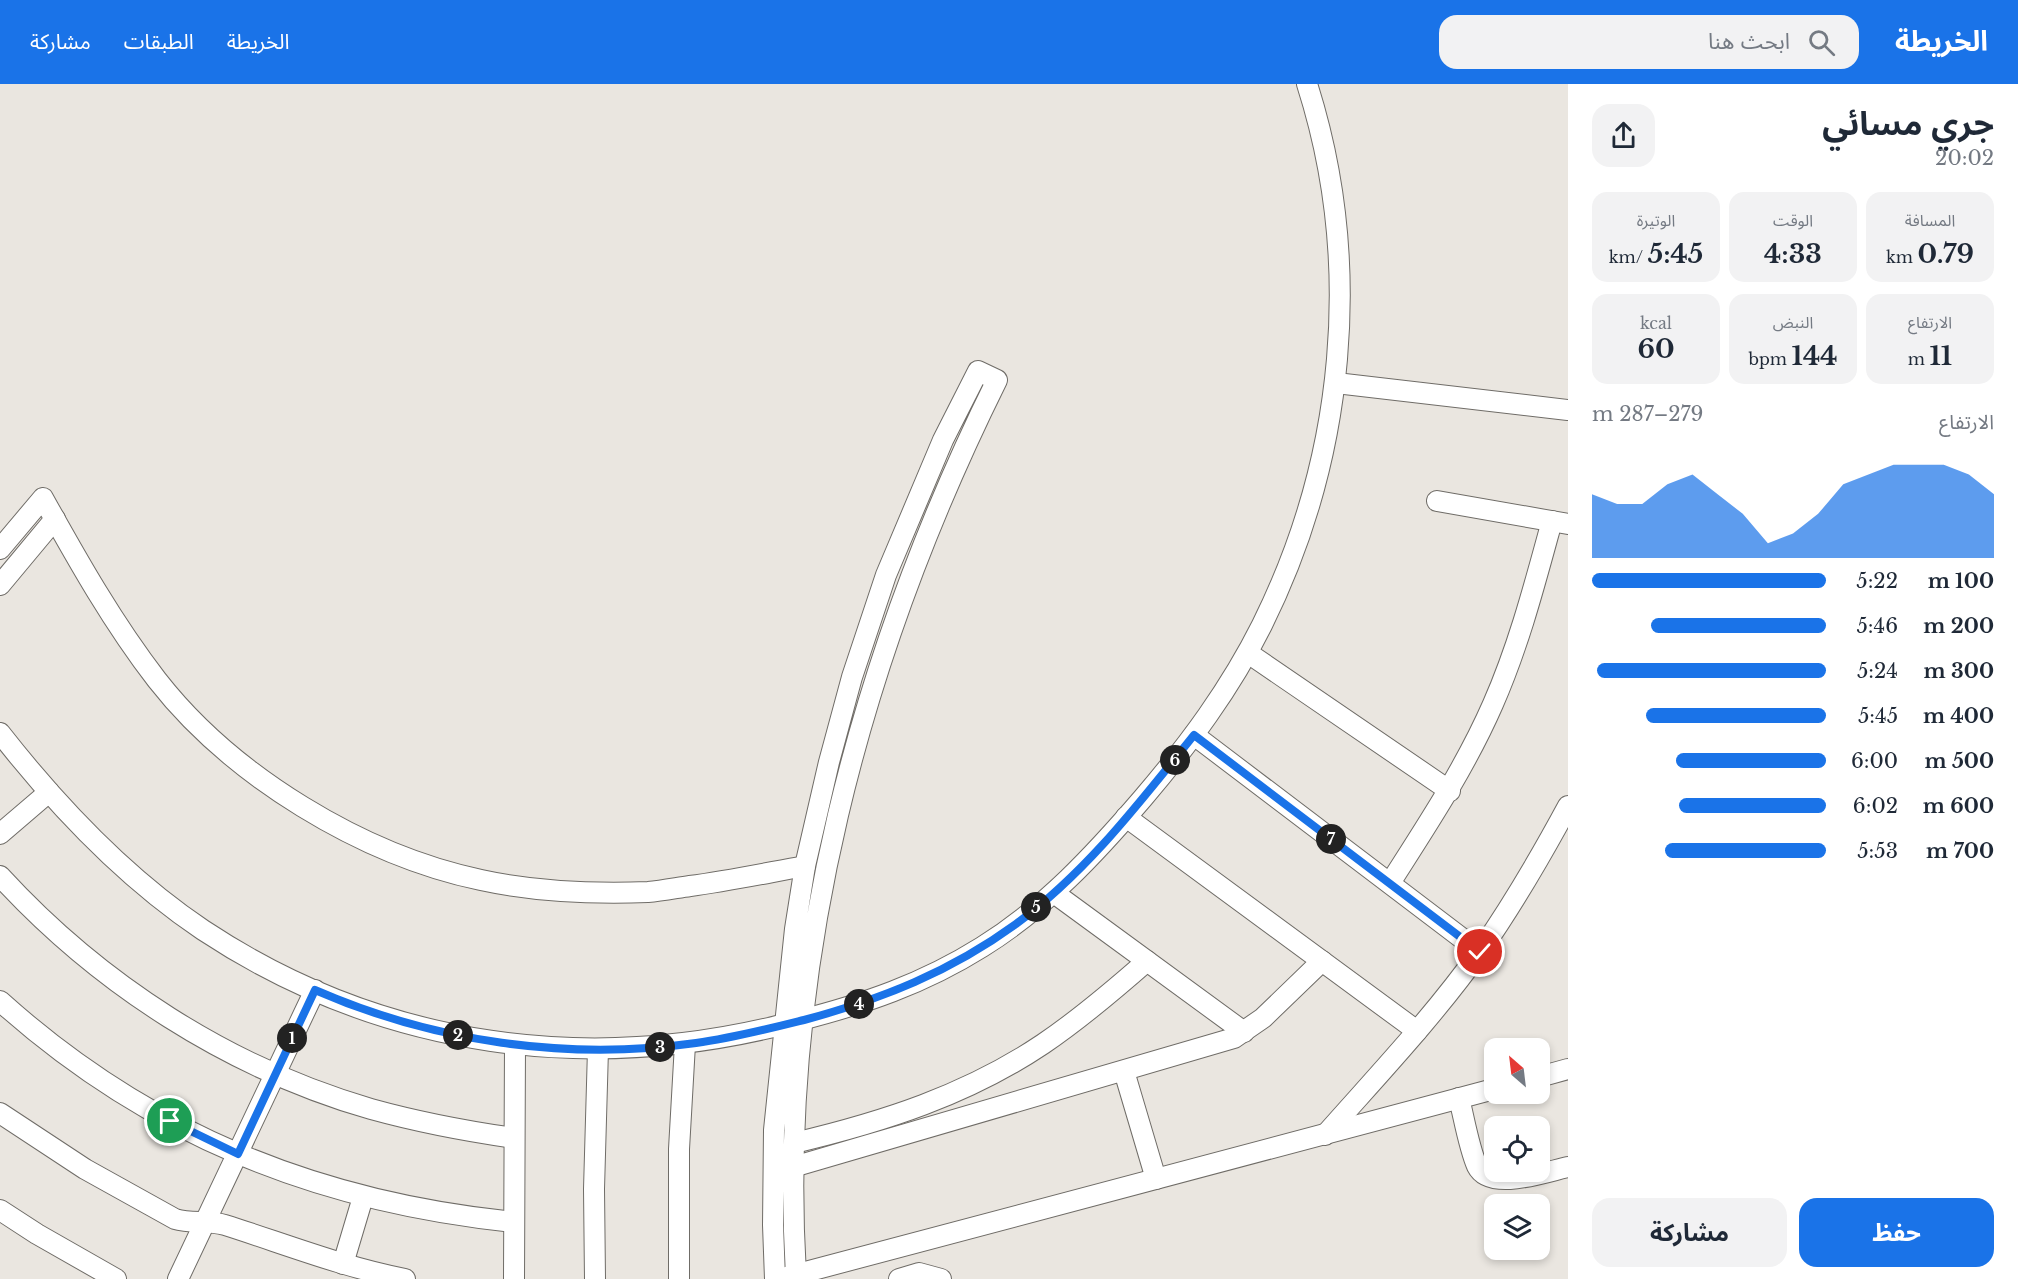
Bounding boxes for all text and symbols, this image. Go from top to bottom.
search box [1439,15,1859,69]
text: الخريطة [1895,24,1988,59]
icon: search [1805,26,1838,59]
text: ابحث هنا [1708,28,1790,55]
text: مشاركة [30,29,91,55]
text: الطبقات [124,29,194,55]
text: الخريطة [227,29,290,55]
text: جري مسائي [1822,103,1994,144]
button: share [1592,104,1655,167]
text: 20:02 [1935,146,1994,170]
text: الوتيرة [1637,210,1675,230]
text: الوقت [1773,210,1813,230]
text: المسافة [1905,210,1955,230]
text: 5:45 [1648,238,1703,270]
text: 4:33 [1764,238,1822,270]
text: 0.79 [1918,238,1974,270]
text: /km [1609,247,1648,267]
text: km [1886,247,1918,267]
text: النبض [1773,312,1813,332]
text: الارتفاع [1908,312,1952,332]
text: kcal [1640,313,1672,333]
text: 60 [1637,333,1675,365]
text: 144 [1792,340,1837,372]
text: 11 [1930,340,1952,372]
text: bpm [1749,349,1792,369]
text: m [1908,349,1930,369]
text: 279–287 m [1592,402,1703,426]
text: الارتفاع [1939,410,1994,434]
text: 5:22 [1856,569,1898,593]
text: 100 m [1928,569,1994,593]
text: 5:46 [1856,614,1898,638]
text: 200 m [1923,614,1994,638]
text: 5:24 [1857,659,1898,683]
text: 300 m [1924,659,1994,683]
text: 5:45 [1858,704,1898,728]
text: 400 m [1923,704,1994,728]
pin: 6 [1160,745,1190,775]
text: 6:00 [1851,749,1898,773]
text: 500 m [1924,749,1994,773]
text: 6 [1170,750,1180,770]
text: 6:02 [1853,794,1898,818]
text: 600 m [1923,794,1994,818]
pin: 7 [1316,824,1346,854]
text: 7 [1327,829,1335,849]
text: 5:53 [1857,839,1898,863]
text: 700 m [1926,839,1994,863]
pin: 5 [1021,892,1051,922]
text: 5 [1031,897,1041,917]
pin [1454,926,1505,977]
icon: check [1463,935,1496,968]
pin: 4 [844,989,874,1019]
text: 4 [854,994,864,1014]
pin: 2 [443,1020,473,1050]
pin: 1 [277,1023,307,1053]
text: 2 [453,1025,463,1045]
text: 1 [289,1028,295,1048]
pin: 3 [645,1032,675,1062]
text: 3 [655,1037,665,1057]
north arrow [1484,1038,1550,1104]
map controls [1484,1038,1550,1260]
pin [144,1095,195,1146]
icon: arrive [153,1104,186,1137]
button: locate [1484,1116,1550,1182]
button: layers [1484,1194,1550,1260]
button: مشاركة [1592,1198,1787,1267]
button: حفظ [1799,1198,1994,1267]

